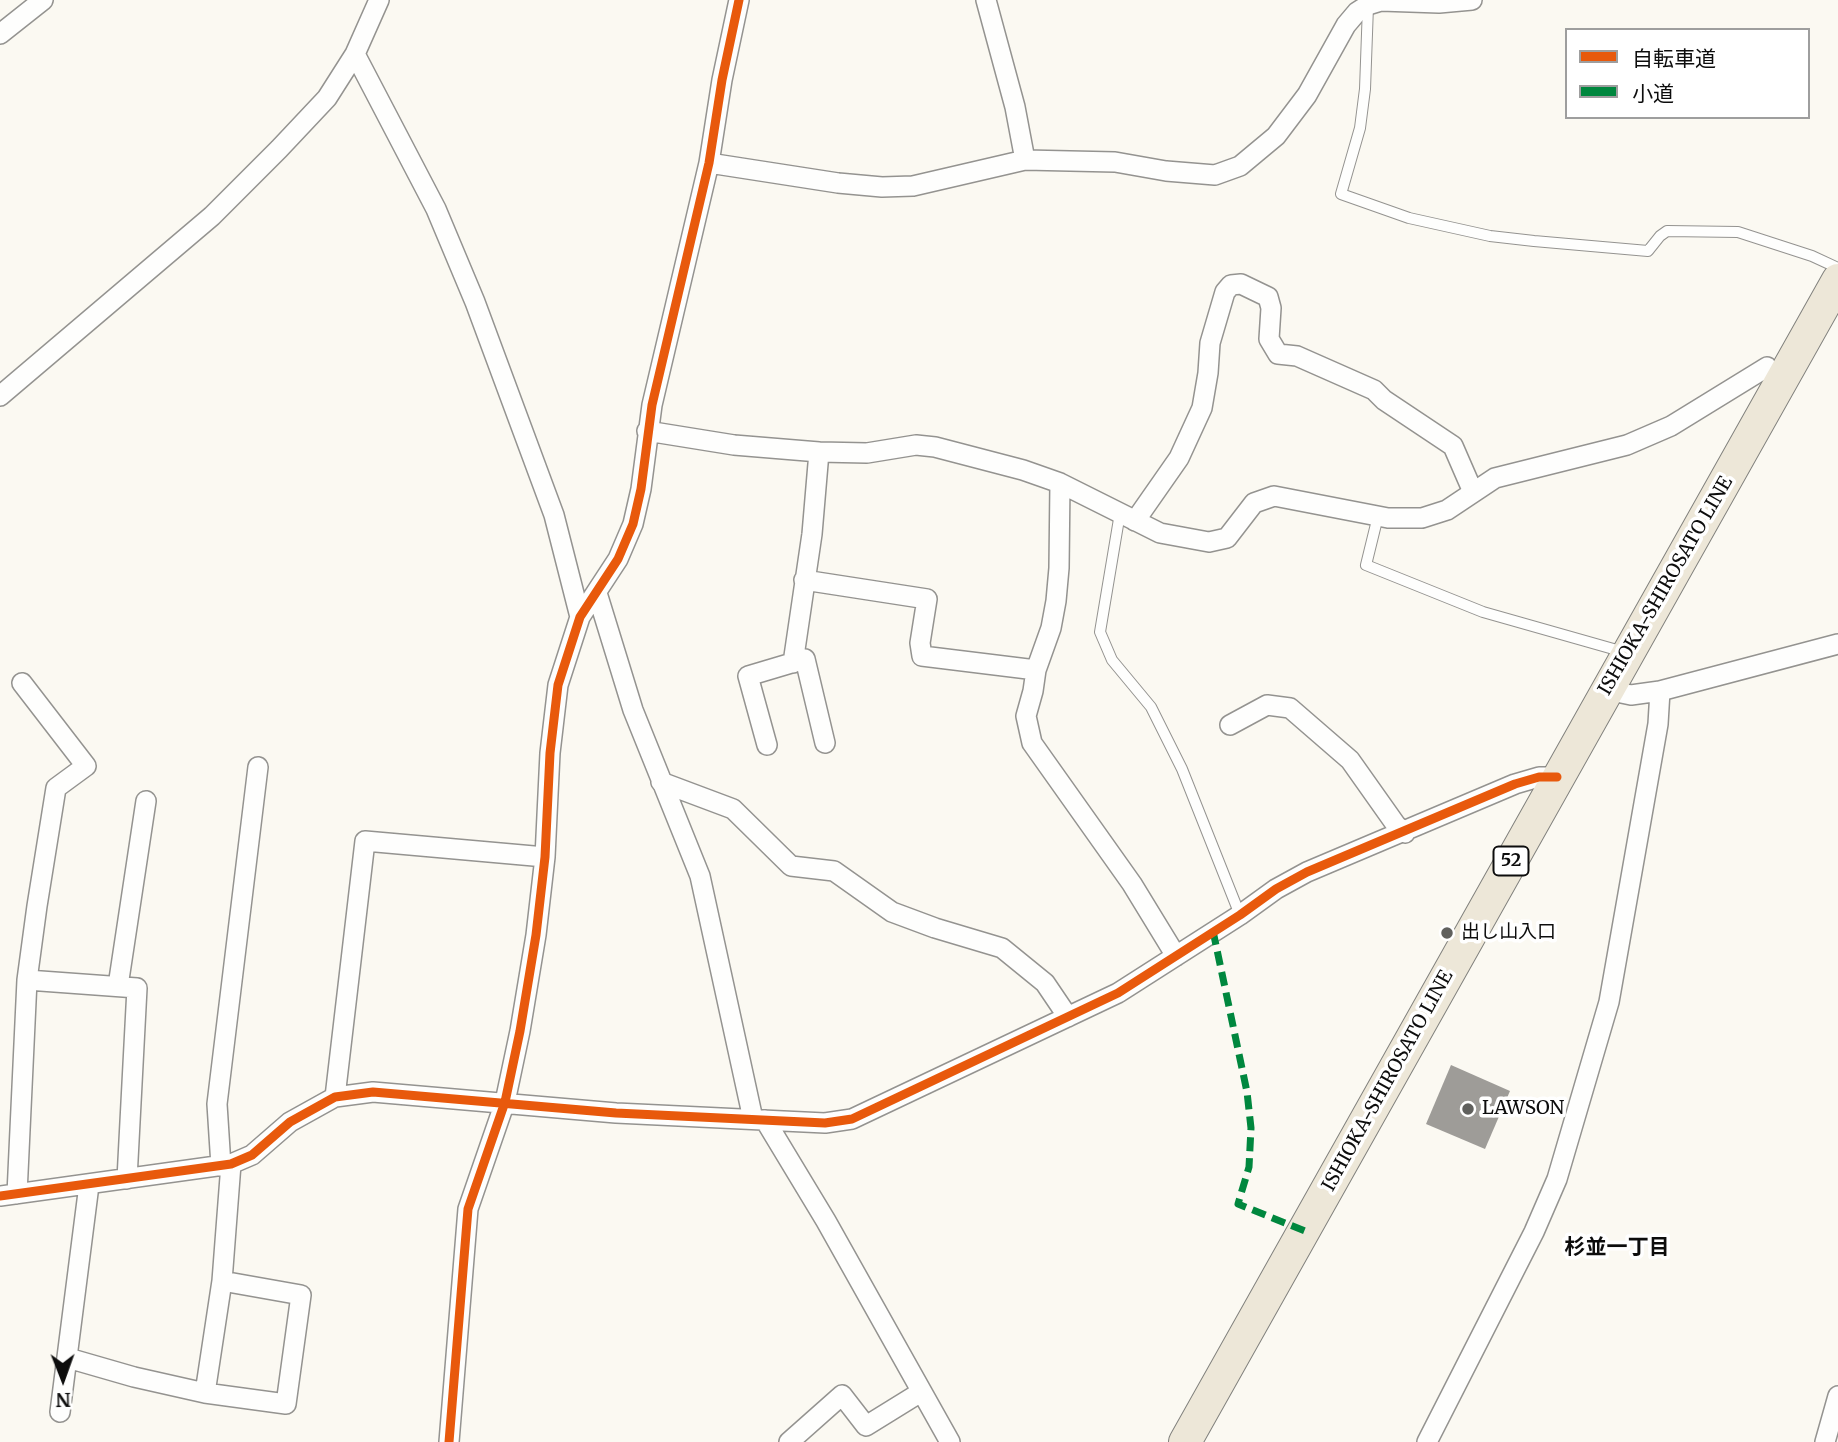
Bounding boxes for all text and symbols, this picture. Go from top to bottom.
legend [1565,28,1810,119]
text: 自転車道 [1632,45,1716,72]
text: 小道 [1632,80,1674,107]
street label: ISHIOKA-SHIROSATO LINE [1594,473,1738,699]
road number: 52 [1494,846,1528,876]
place label: 出し山入口 [1461,922,1556,944]
marker: 出し山入口 [1439,925,1455,941]
street label: ISHIOKA-SHIROSATO LINE [1318,967,1458,1195]
place label: LAWSON [1482,1098,1564,1120]
marker: LAWSON [1460,1101,1476,1117]
district label: 杉並一丁目 [1565,1235,1669,1261]
north arrow [28,1344,98,1414]
text: N [56,1388,71,1412]

